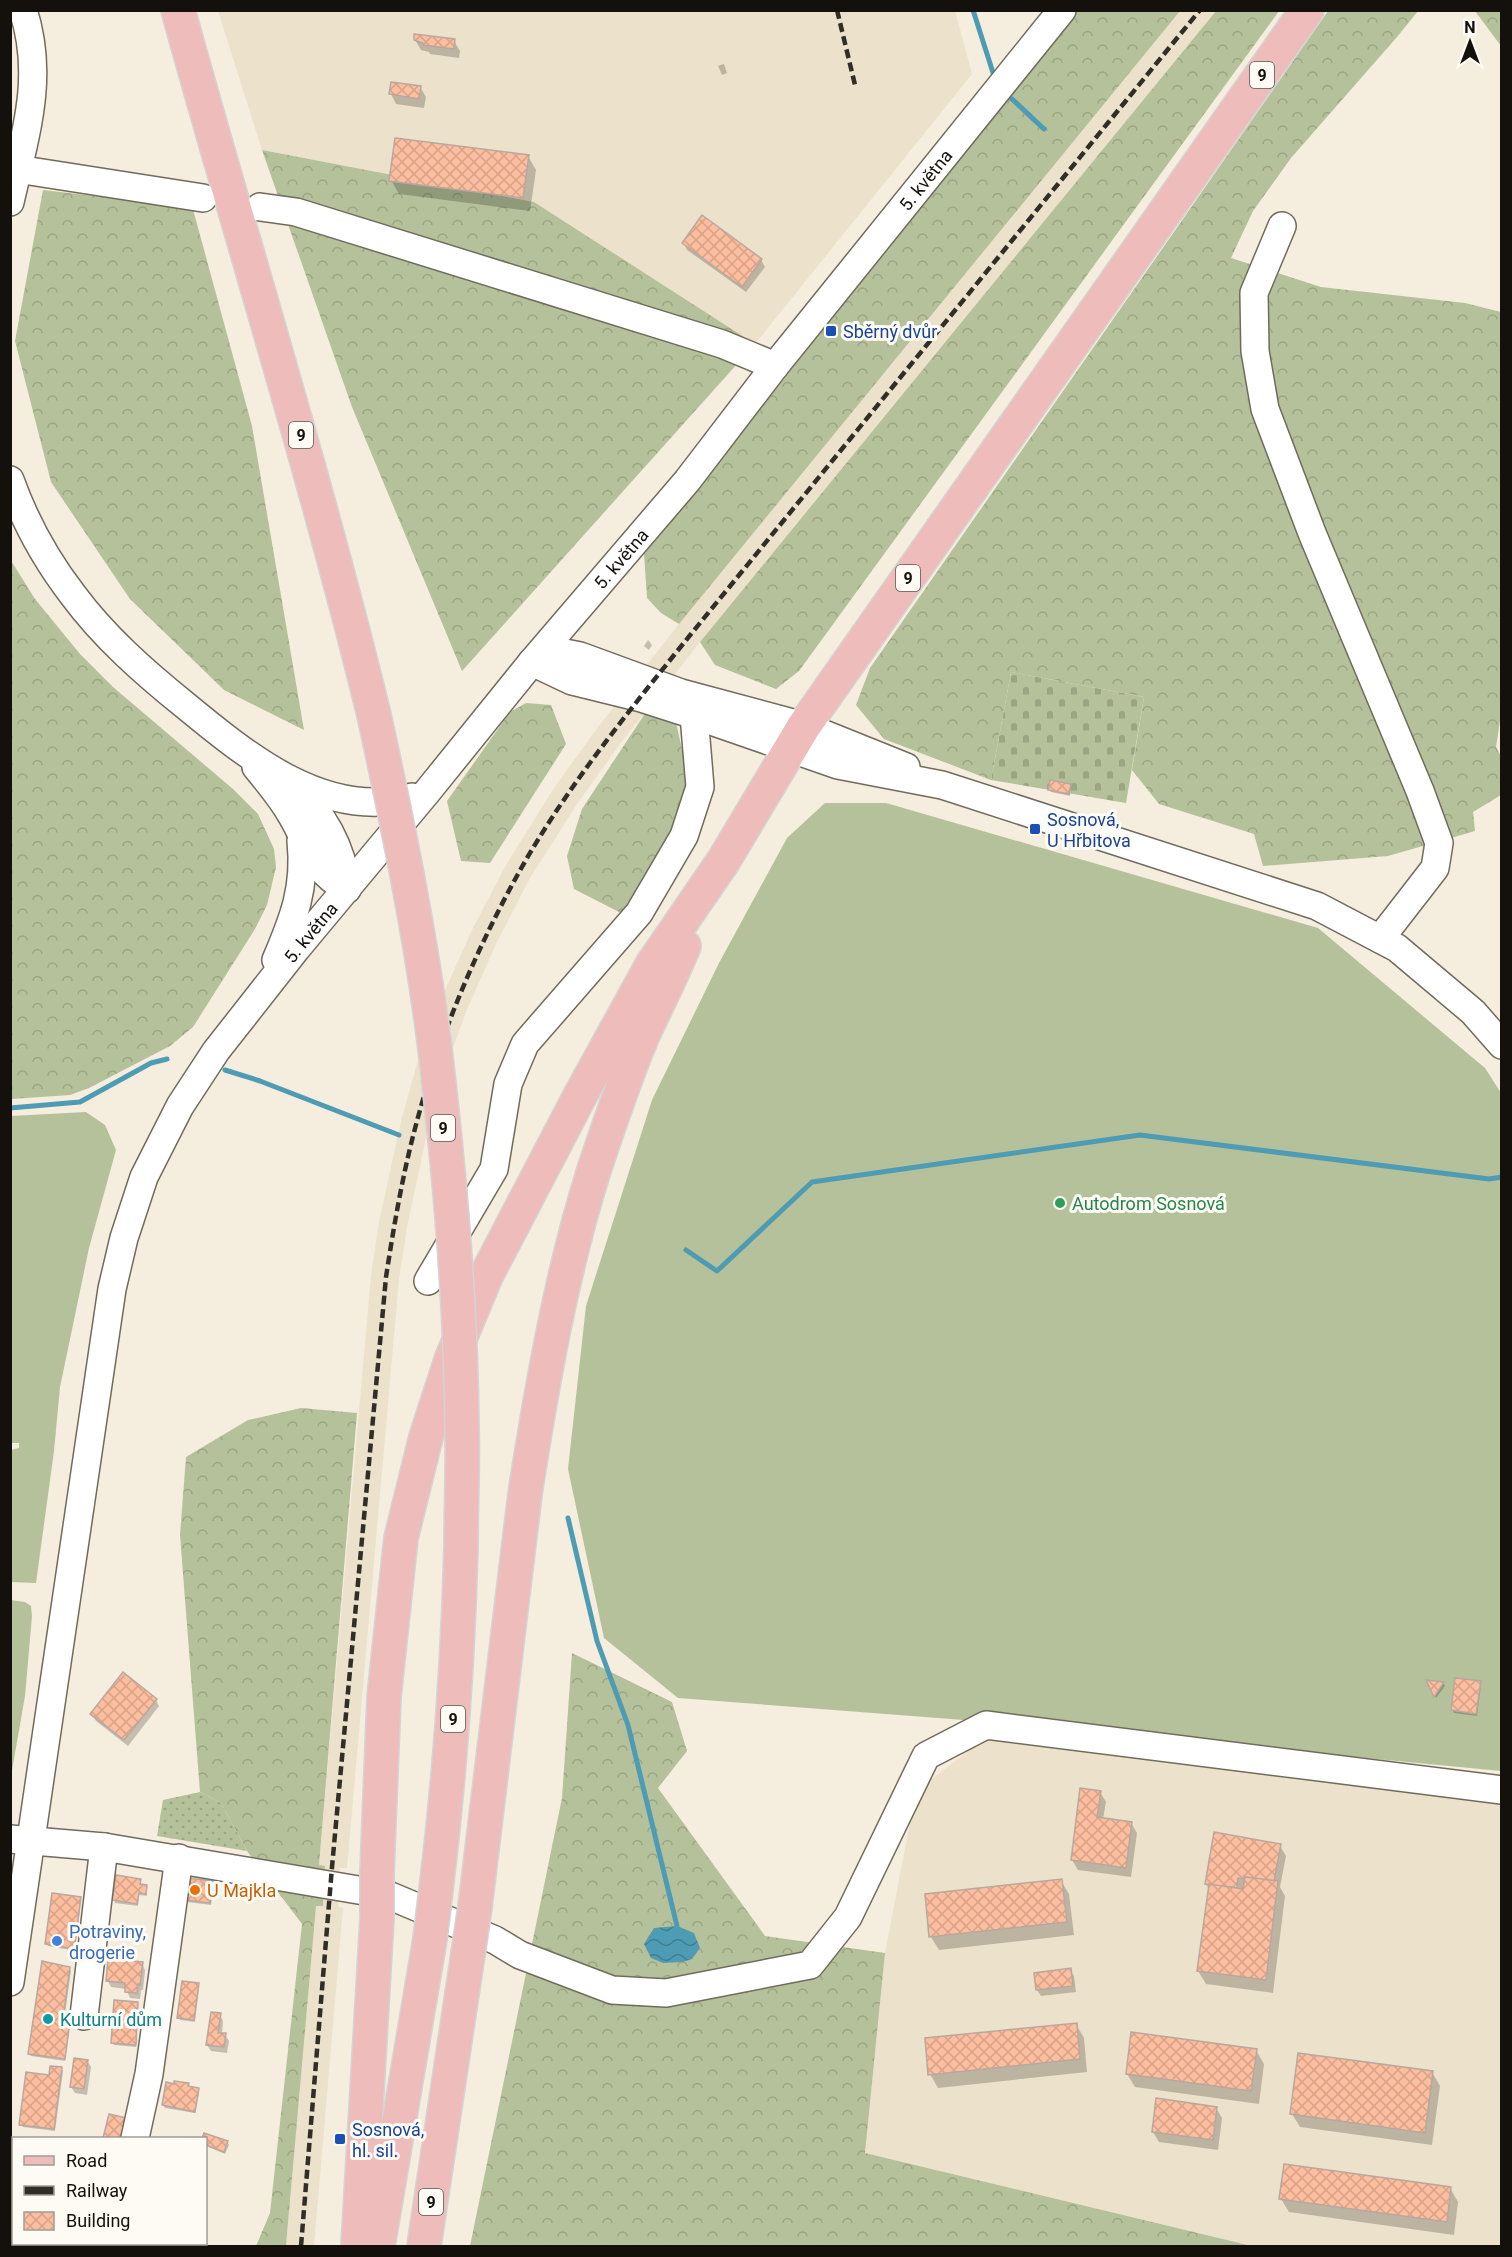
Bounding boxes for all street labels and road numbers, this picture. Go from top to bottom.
road number: 9 [1250,62,1274,88]
street label: 5. května [894,145,956,214]
road number: 9 [289,422,313,448]
street label: 5. května [589,524,652,593]
road number: 9 [896,565,920,591]
street label: 5. května [279,898,341,967]
road number: 9 [431,1115,455,1141]
road number: 9 [441,1706,465,1732]
road number: 9 [419,2189,443,2215]

